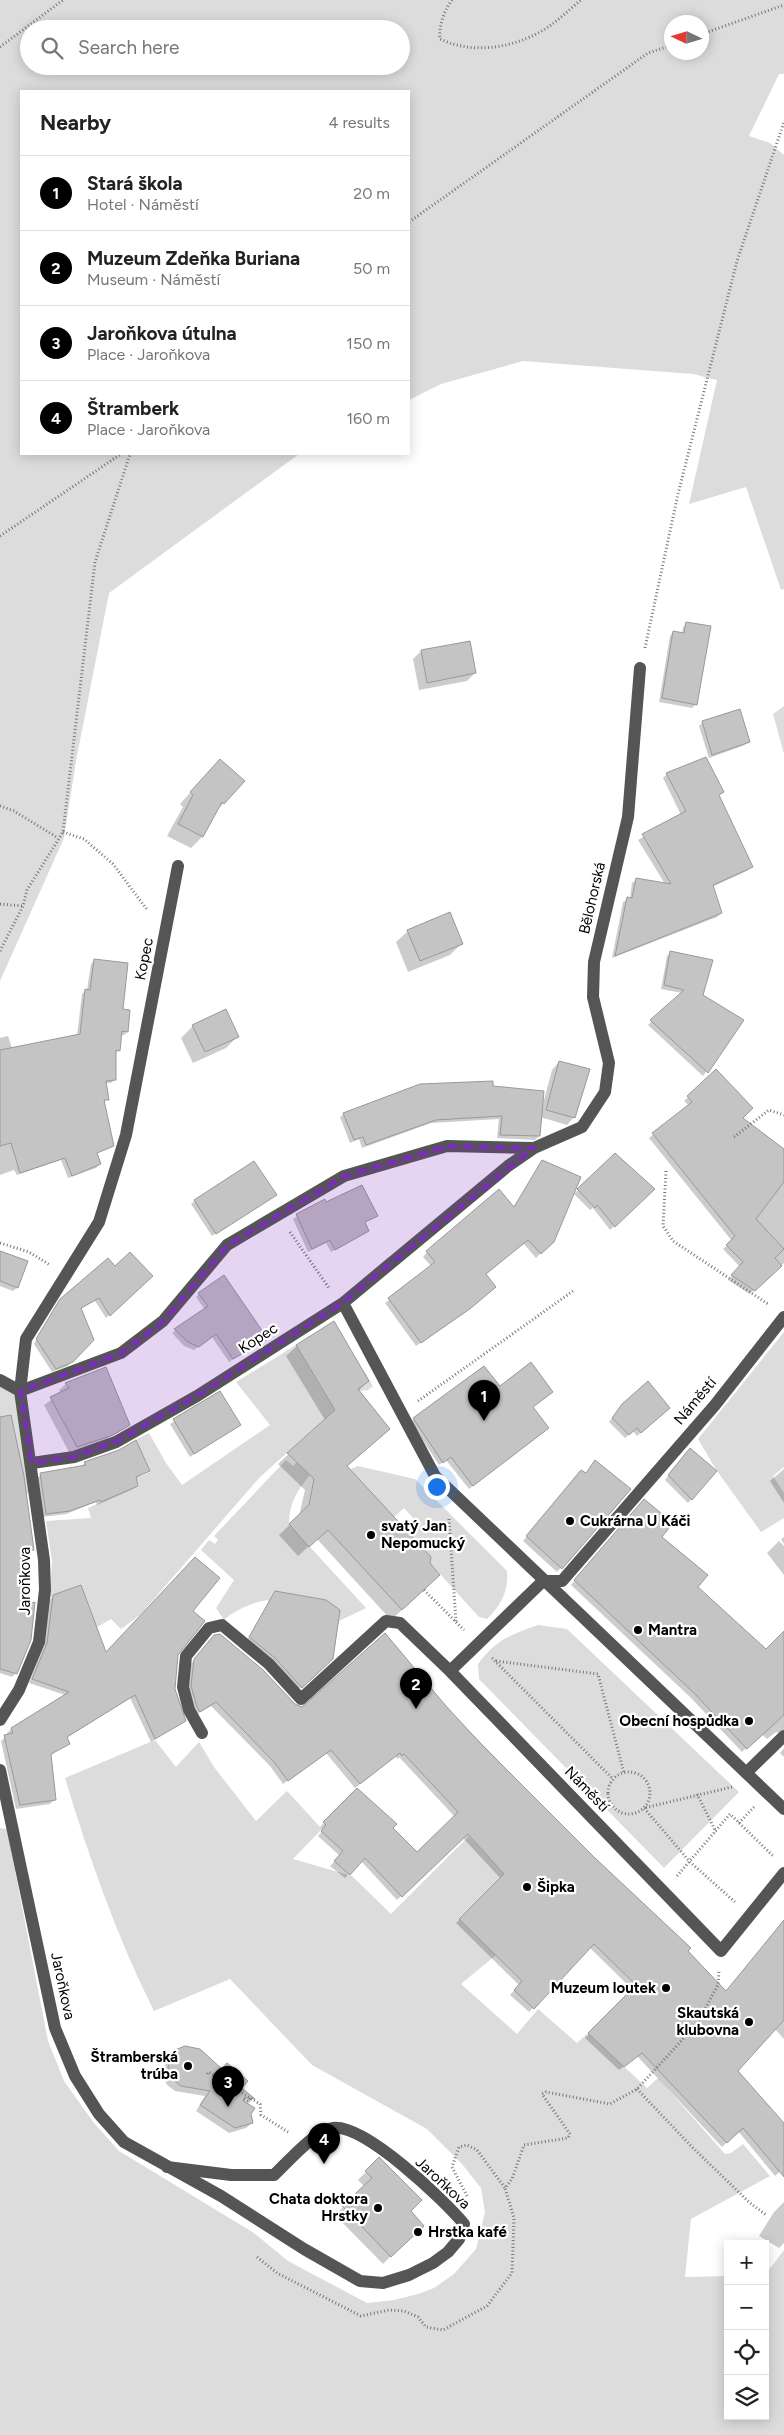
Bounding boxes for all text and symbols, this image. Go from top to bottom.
north arrow [664,15,709,60]
search box [20,20,410,75]
icon: search [38,34,66,62]
text: Search here [78,36,180,59]
text: Nearby [40,110,111,135]
text: 4 results [329,113,390,132]
text: Stará škola [87,172,183,195]
text: 1 [53,184,59,203]
text: 20 m [353,184,390,203]
text: Hotel · Náměstí [87,195,199,214]
text: Muzeum Zdeňka Buriana [87,247,300,270]
text: 2 [51,259,61,278]
text: 50 m [353,259,390,278]
text: Museum · Náměstí [87,270,220,289]
text: Jaroňkova útulna [87,322,237,345]
text: 3 [52,334,60,353]
text: 150 m [346,334,390,353]
text: Place · Jaroňkova [87,345,210,364]
text: Štramberk [87,397,179,420]
text: 4 [51,409,61,428]
text: 160 m [347,409,390,428]
text: Place · Jaroňkova [87,420,210,439]
street label: Bělohorská [575,860,609,936]
street label: Kopec [131,936,157,982]
street label: Kopec [235,1319,281,1357]
street label: Náměstí [670,1372,721,1428]
pin: 1 [468,1380,500,1421]
your location [424,1474,450,1500]
place label: Cukrárna U Káči [580,1512,691,1530]
marker: Cukrárna U Káči [564,1515,576,1527]
place label: svatý Jan Nepomucký [381,1517,465,1552]
marker: svatý Jan Nepomucký [365,1529,377,1541]
street label: Jaroňkova [16,1547,34,1615]
place label: Mantra [648,1621,697,1639]
marker: Mantra [632,1624,644,1636]
pin: 2 [400,1668,432,1709]
place label: Obecní hospůdka [619,1712,739,1730]
marker: Obecní hospůdka [743,1715,755,1727]
street label: Náměstí [561,1762,614,1817]
place label: Šipka [537,1878,575,1896]
marker: Šipka [521,1881,533,1893]
street label: Jaroňkova [47,1951,79,2021]
place label: Muzeum loutek [551,1979,656,1997]
marker: Muzeum loutek [660,1982,672,1994]
place label: Skautská klubovna [677,2004,739,2039]
marker: Skautská klubovna [743,2016,755,2028]
place label: Štramberská trúba [91,2048,178,2083]
marker: Štramberská trúba [182,2060,194,2072]
pin: 3 [212,2066,244,2107]
pin: 4 [308,2123,340,2164]
street label: Jaroňkova [412,2153,474,2213]
place label: Chata doktora Hrstky [269,2190,368,2225]
marker: Chata doktora Hrstky [372,2202,384,2214]
place label: Hrstka kafé [428,2223,508,2241]
marker: Hrstka kafé [412,2226,424,2238]
map controls [724,2240,769,2420]
button: + [724,2240,769,2285]
button: − [724,2285,769,2330]
button: locate [724,2330,769,2375]
button: layers [724,2375,769,2420]

